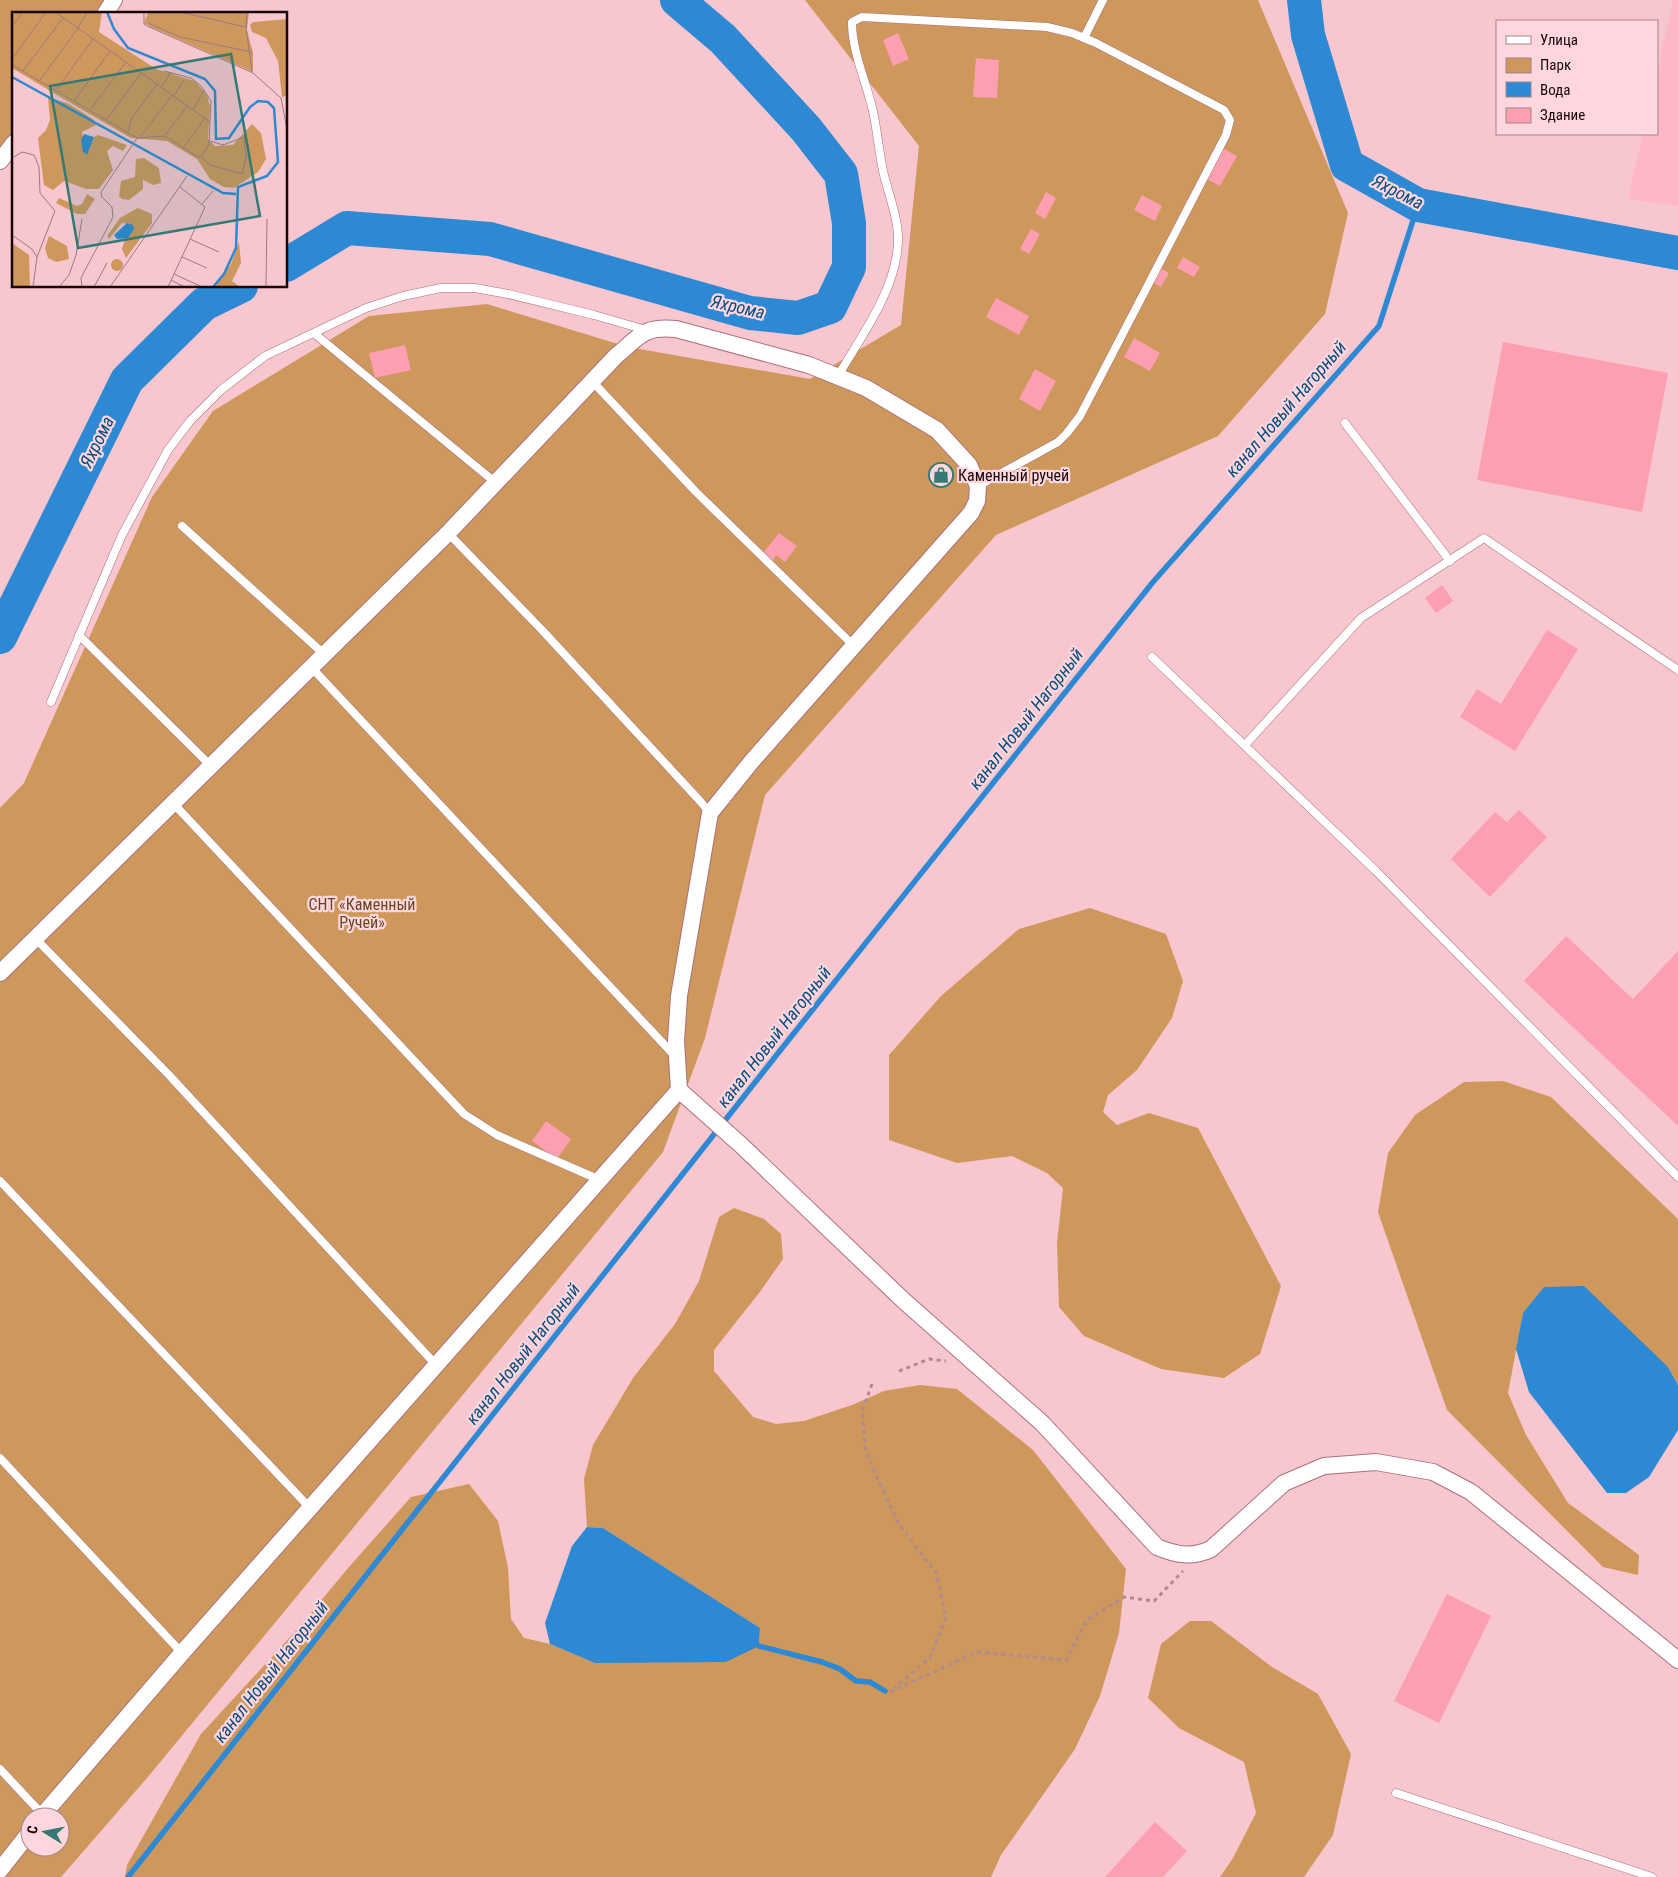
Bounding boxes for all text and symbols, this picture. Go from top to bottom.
inset map [12,12,288,288]
legend [1496,20,1658,135]
text: Улица [1540,31,1578,49]
text: Парк [1540,56,1571,74]
text: Вода [1540,81,1570,99]
text: Здание [1540,106,1585,124]
water label: Яхрома [1368,169,1427,213]
water label: Яхрома [708,290,767,323]
water label: канал Новый Нагорный [1221,336,1350,481]
water label: Яхрома [75,413,118,472]
shop icon: Каменный ручей [928,462,954,488]
place label: Каменный ручей [958,466,1069,485]
water label: канал Новый Нагорный [964,644,1087,793]
park label: СНТ «Каменный Ручей» [309,895,415,932]
water label: канал Новый Нагорный [712,962,835,1111]
water label: канал Новый Нагорный [461,1279,584,1428]
water label: канал Новый Нагорный [209,1597,332,1746]
north arrow [20,1807,70,1857]
text: С [24,1824,41,1835]

